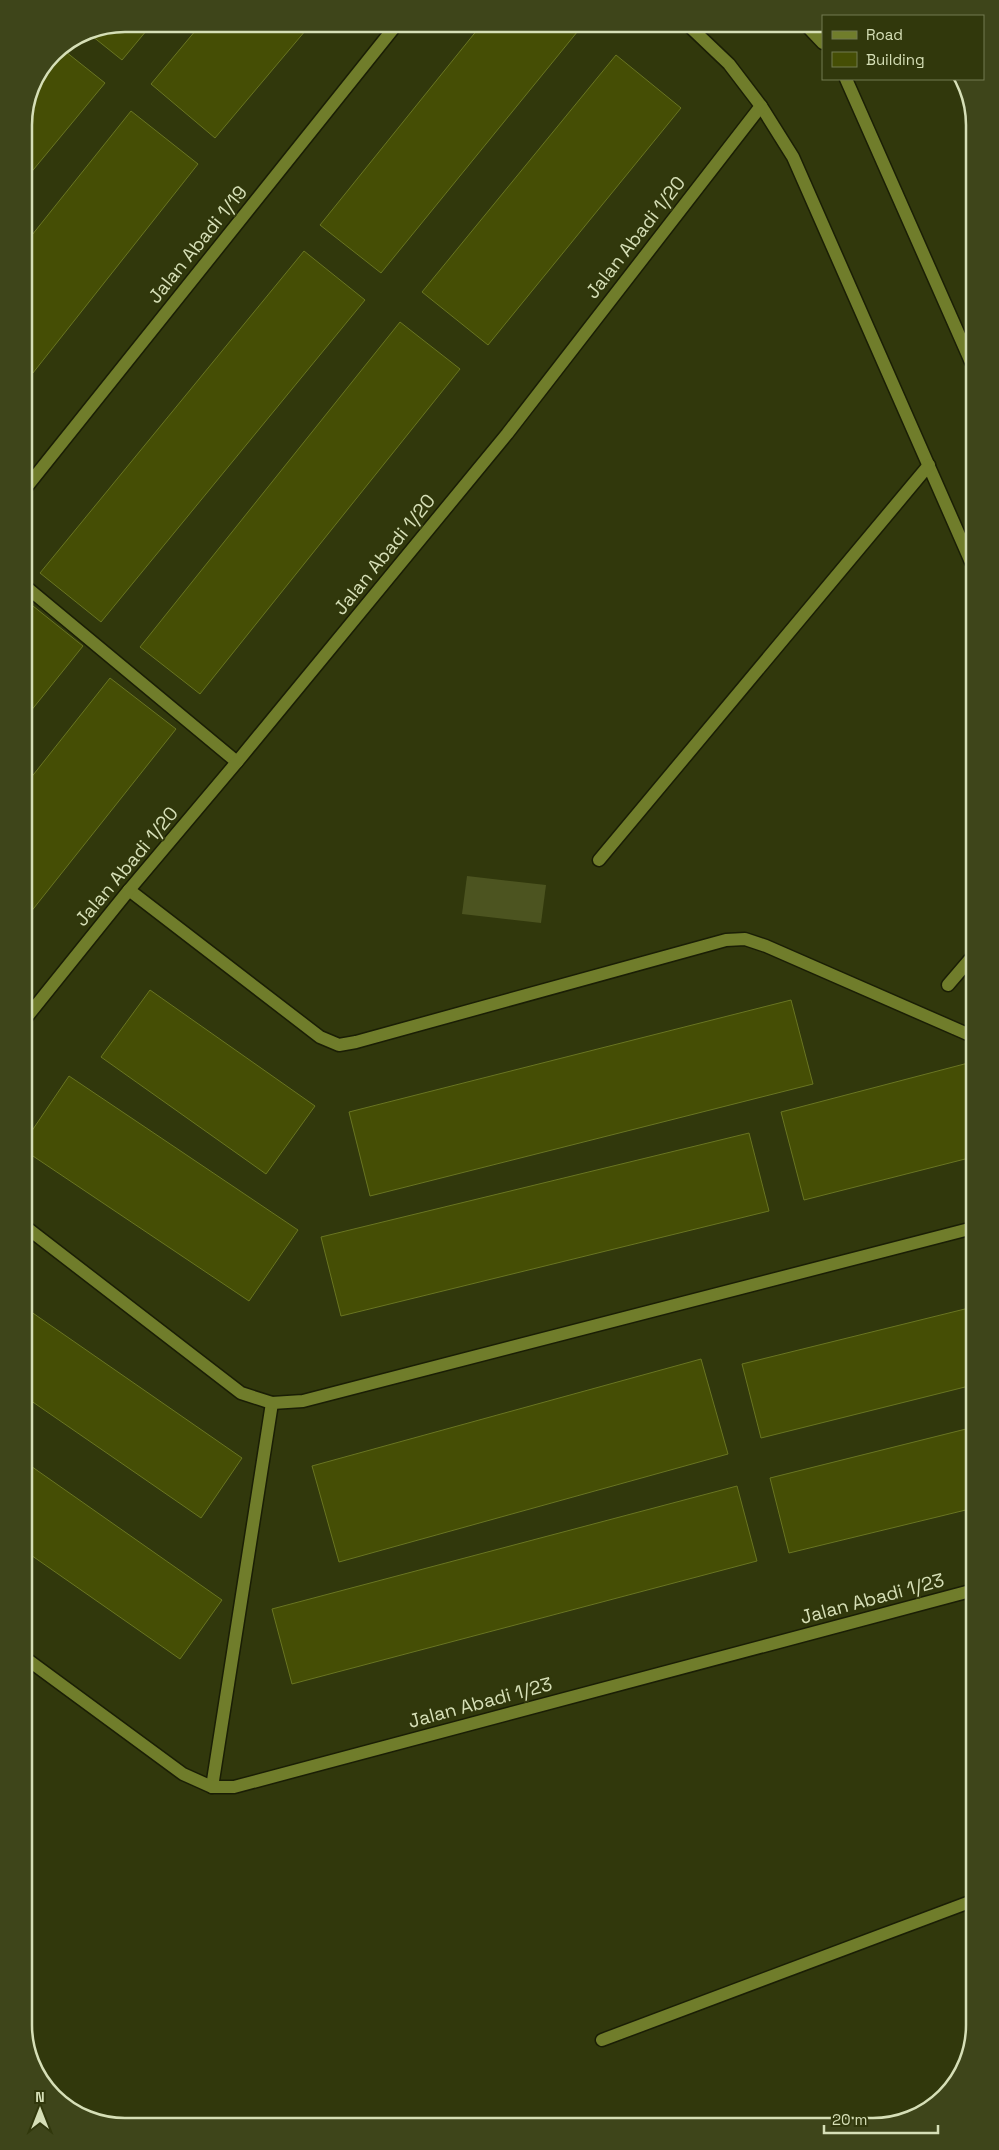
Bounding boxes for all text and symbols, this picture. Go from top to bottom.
legend [822,15,984,80]
text: Road [866,25,903,44]
text: Building [866,50,925,69]
street label: Jalan Abadi 1/20 [580,171,691,304]
street label: Jalan Abadi 1/19 [142,180,253,308]
street label: Jalan Abadi 1/20 [328,489,441,620]
street label: Jalan Abadi 1/20 [69,801,184,931]
street label: Jalan Abadi 1/23 [797,1567,947,1630]
street label: Jalan Abadi 1/23 [405,1671,555,1734]
north arrow [15,2085,65,2135]
text: N [35,2088,45,2106]
scale bar [824,2102,938,2134]
text: 20 m [832,2110,867,2129]

